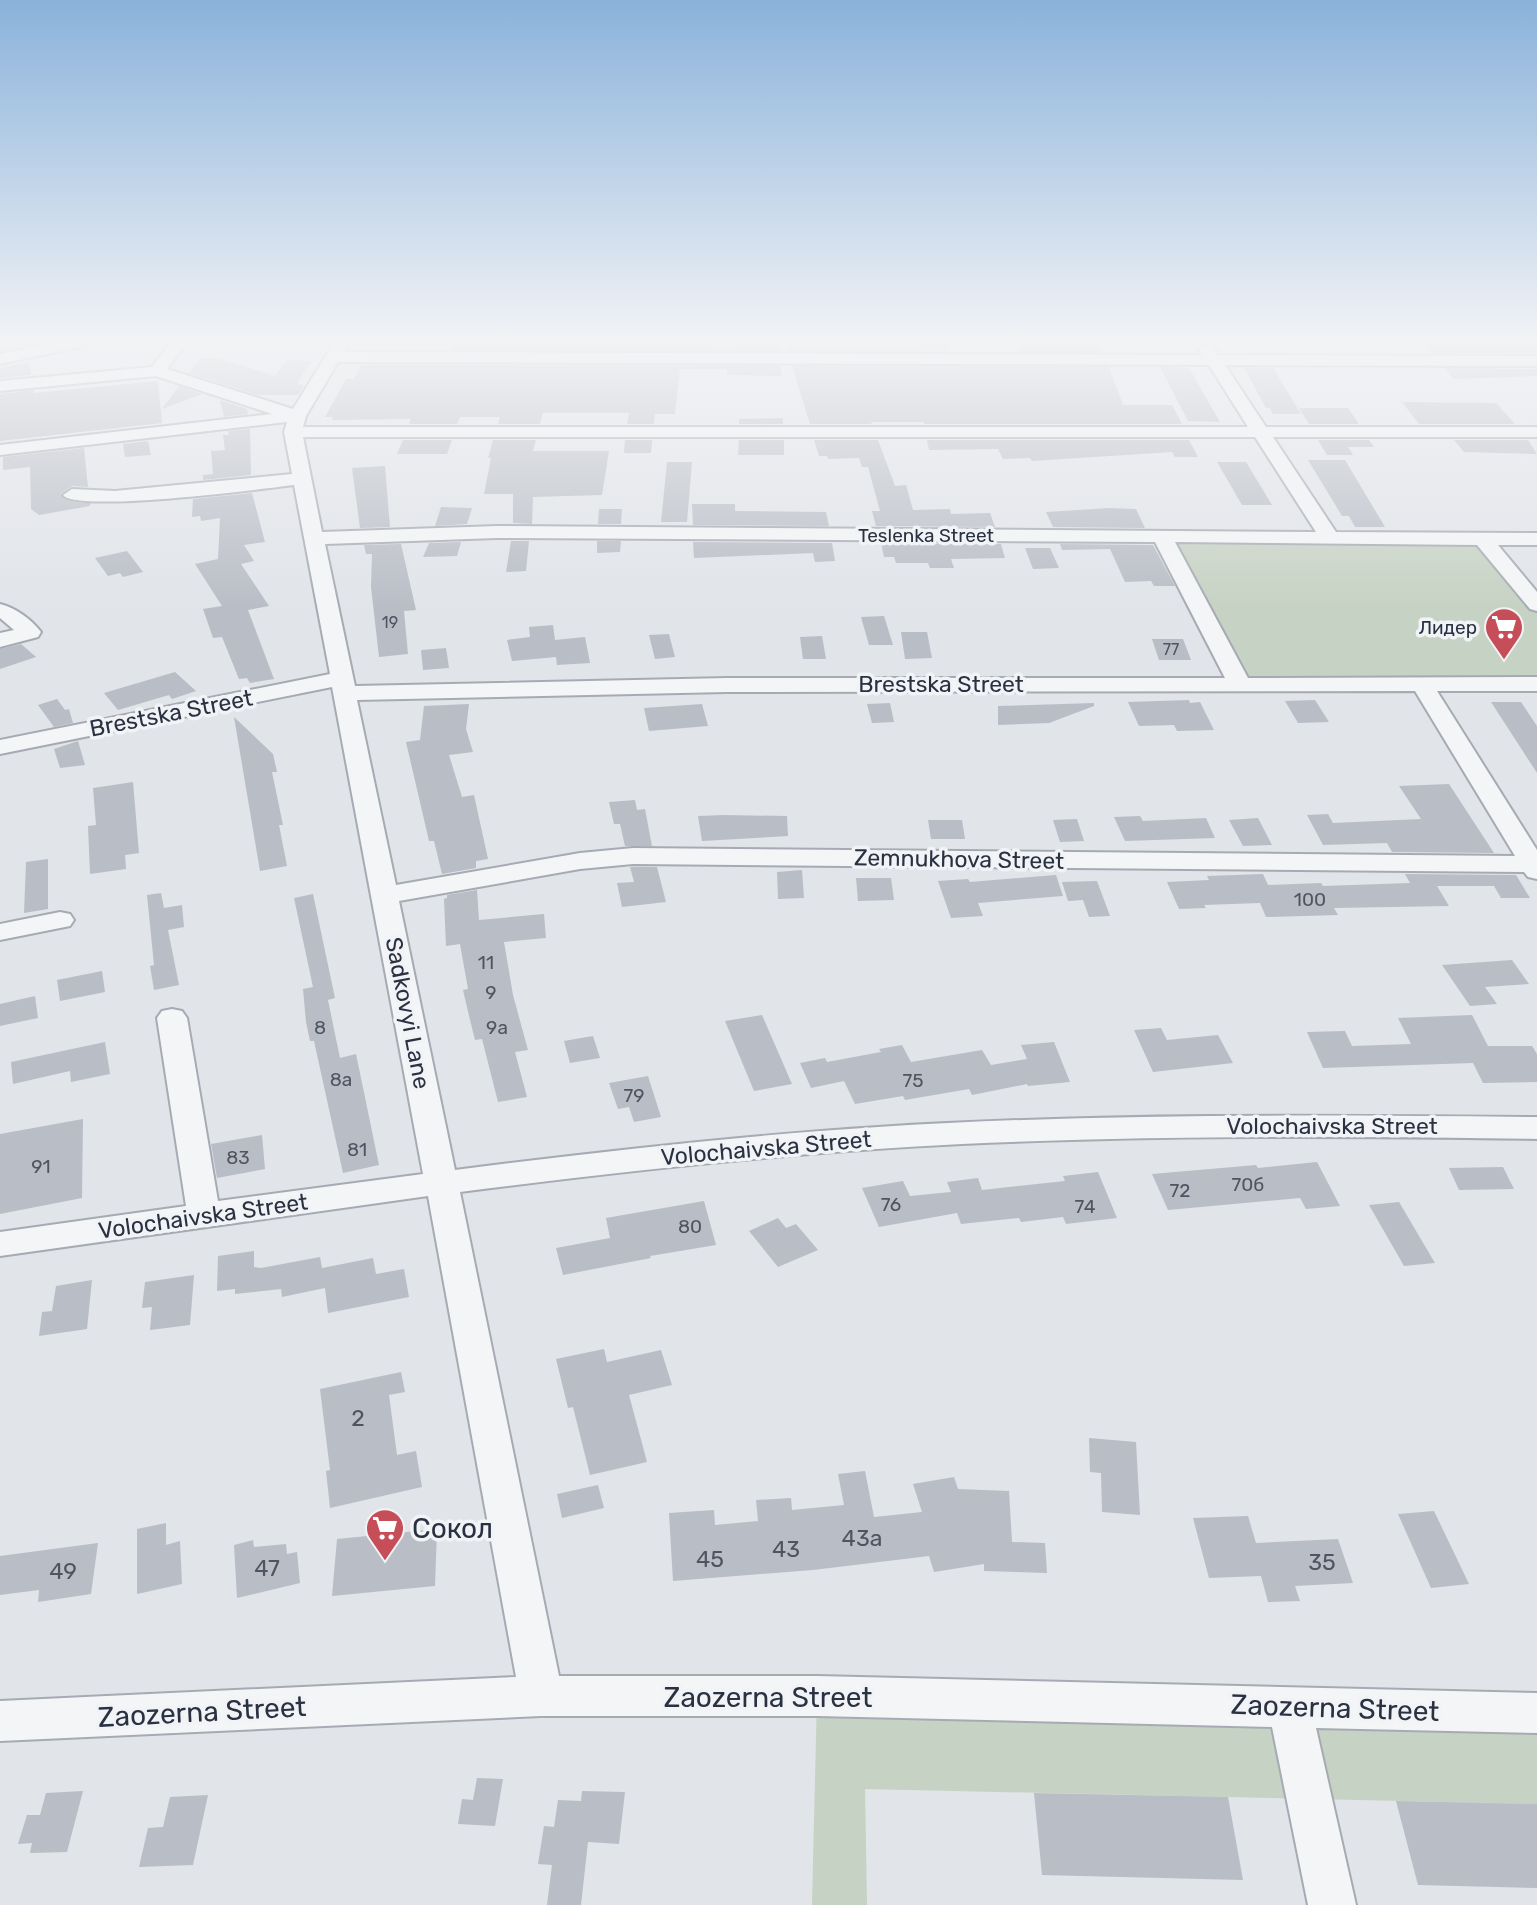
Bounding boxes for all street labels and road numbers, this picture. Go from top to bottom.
street label: Teslenka Street [858,524,995,547]
street label: Brestska Street [858,670,1024,698]
street label: Brestska Street [87,683,255,743]
street label: Zemnukhova Street [854,843,1064,875]
street label: Sadkovyi Lane [380,935,436,1091]
street label: Volochaivska Street [1226,1112,1438,1140]
street label: Volochaivska Street [659,1125,873,1171]
street label: Volochaivska Street [96,1187,310,1245]
street label: Zaozerna Street [664,1681,872,1714]
street label: Zaozerna Street [1230,1688,1440,1728]
street label: Zaozerna Street [97,1690,307,1734]

